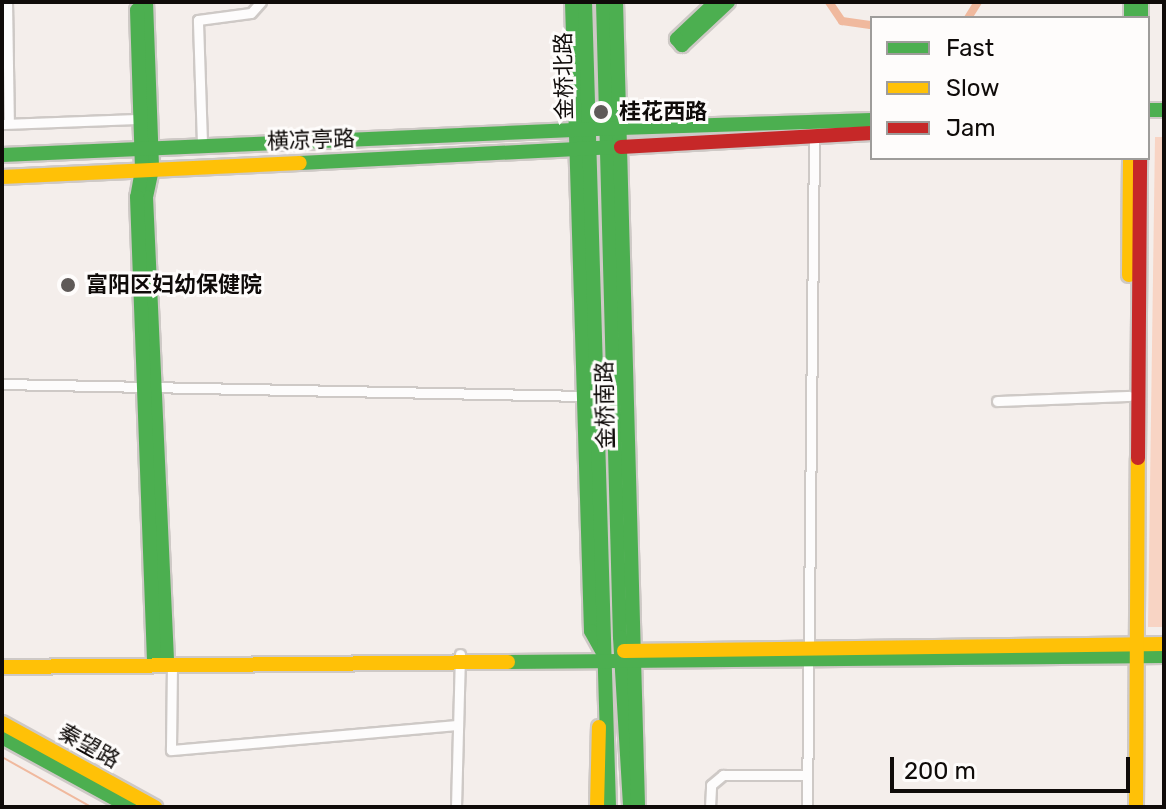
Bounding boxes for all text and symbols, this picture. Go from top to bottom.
legend [870,16,1150,160]
street label: 金桥北路 [550,32,578,120]
text: Fast [946,34,994,62]
text: Slow [946,74,999,102]
place label: 桂花西路 [619,99,707,125]
marker: 桂花西路 [590,101,612,123]
text: Jam [946,114,996,142]
street label: 横凉亭路 [267,125,355,155]
place label: 富阳区妇幼保健院 [86,272,262,298]
marker: 富阳区妇幼保健院 [57,274,79,296]
street label: 金桥南路 [591,361,619,449]
street label: 秦望路 [54,718,124,774]
scale bar [894,741,1134,791]
text: 200 m [904,757,976,785]

